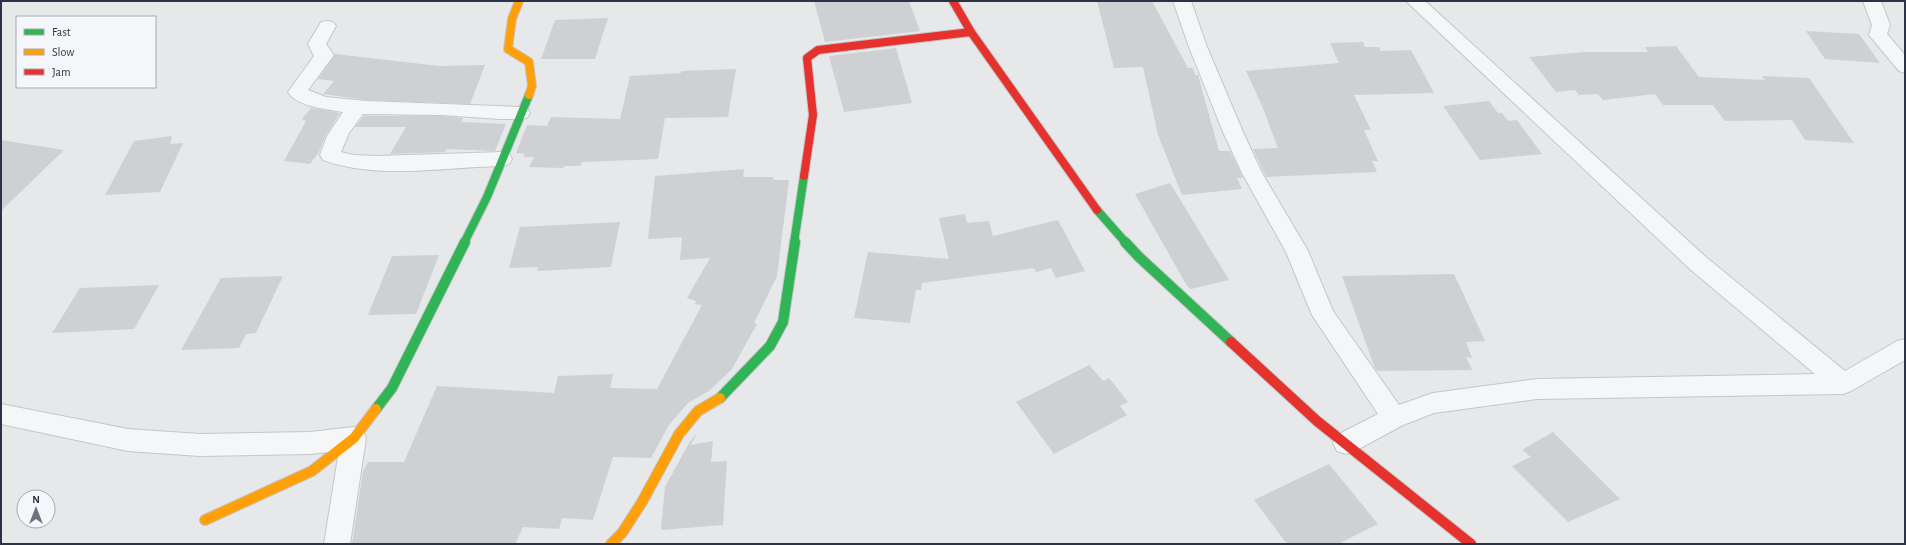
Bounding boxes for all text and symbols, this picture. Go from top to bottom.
legend [16,16,156,88]
text: Fast [52,26,71,38]
text: Slow [52,46,74,58]
text: Jam [52,66,71,78]
north arrow [16,489,56,529]
text: N [32,494,40,505]

